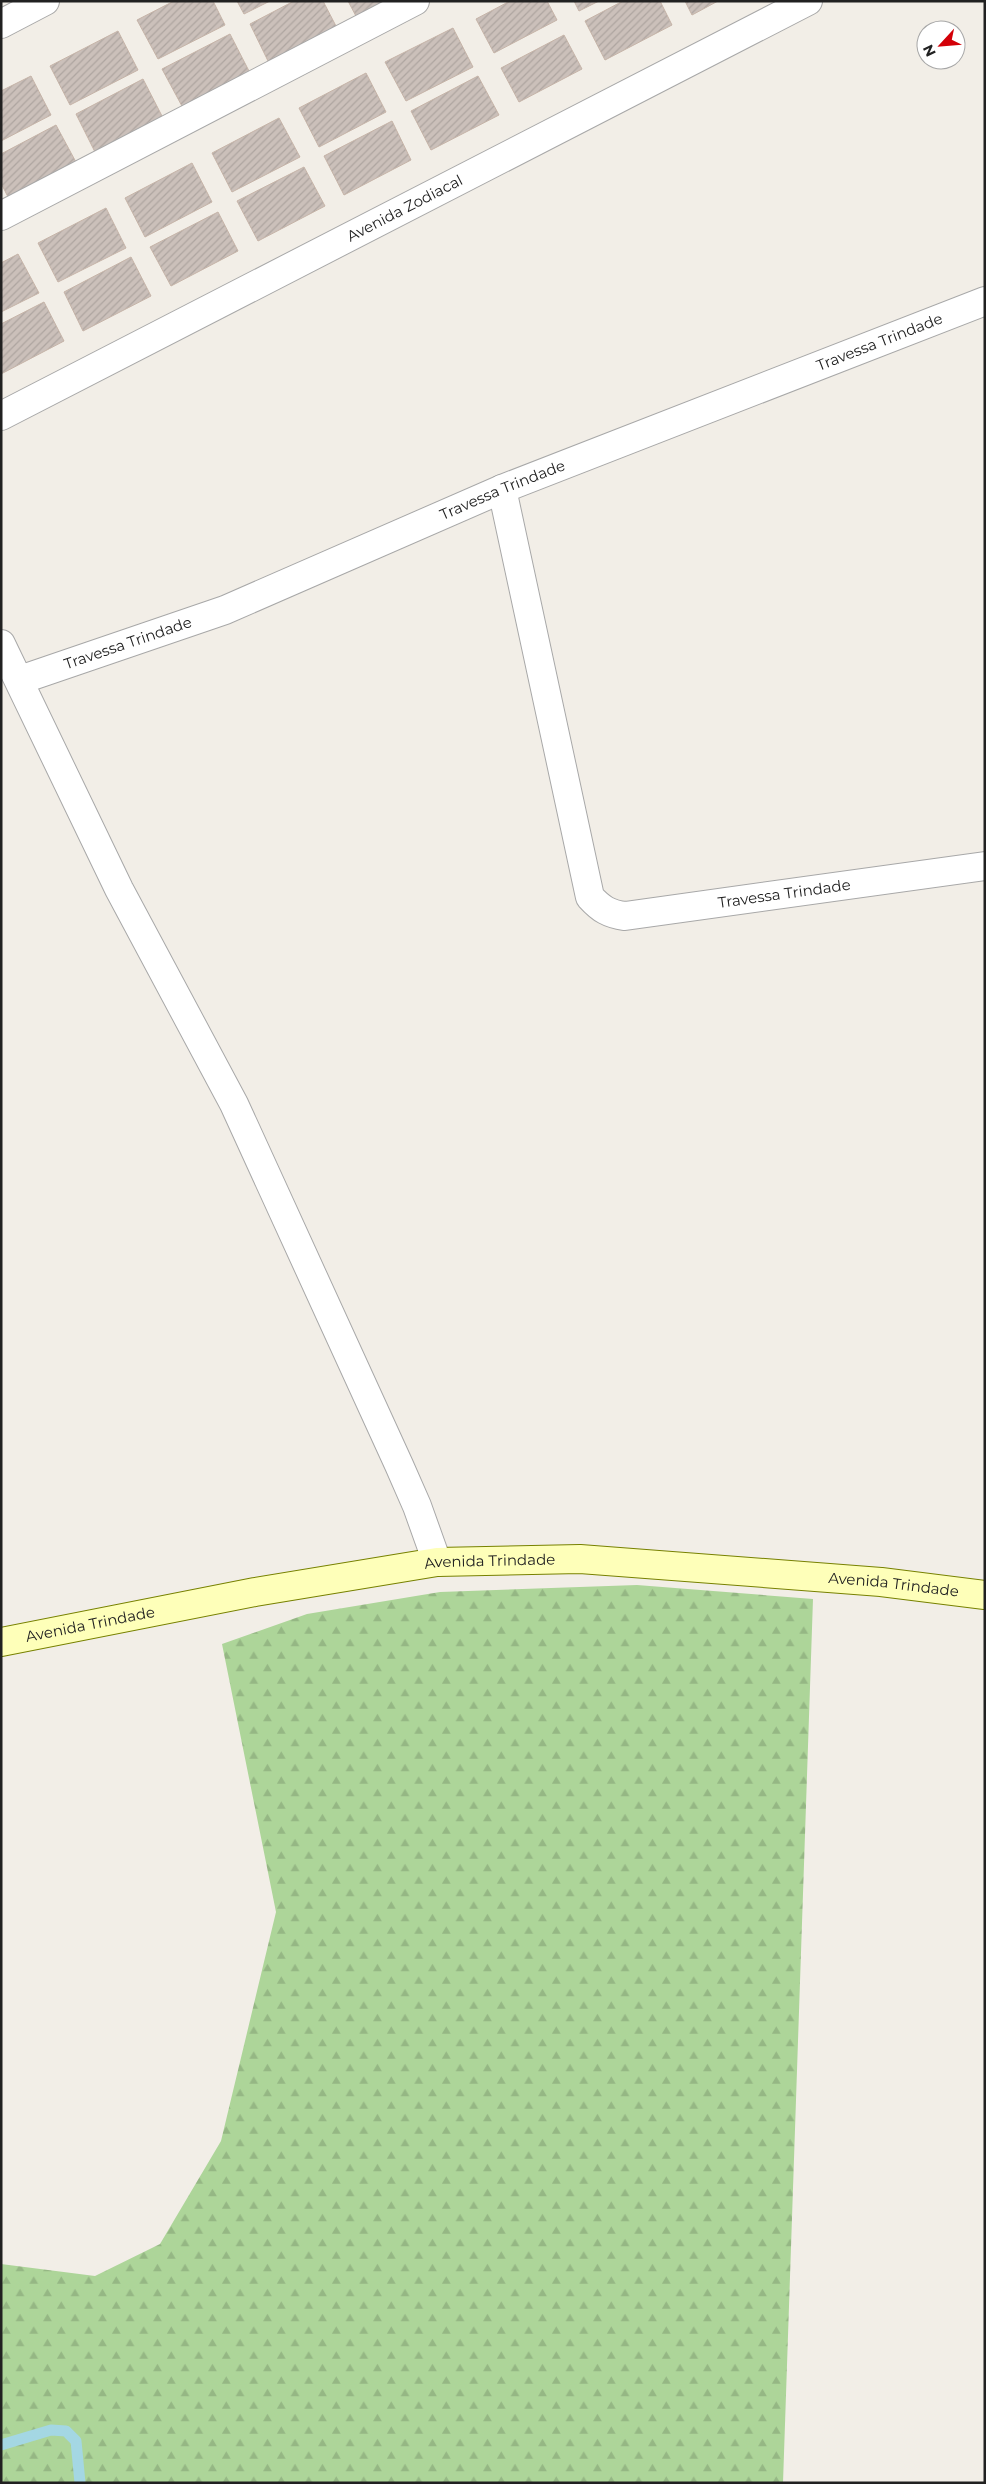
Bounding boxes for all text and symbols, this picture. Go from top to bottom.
north arrow [916,20,966,70]
text: N [919,42,940,60]
street label: Avenida Zodiacal [343,170,466,246]
street label: Travessa Trindade [814,308,945,375]
street label: Travessa Trindade [437,455,568,524]
street label: Travessa Trindade [61,612,194,673]
street label: Travessa Trindade [717,875,852,912]
street label: Avenida Trindade [423,1550,555,1573]
street label: Avenida Trindade [828,1568,960,1601]
street label: Avenida Trindade [24,1602,156,1646]

